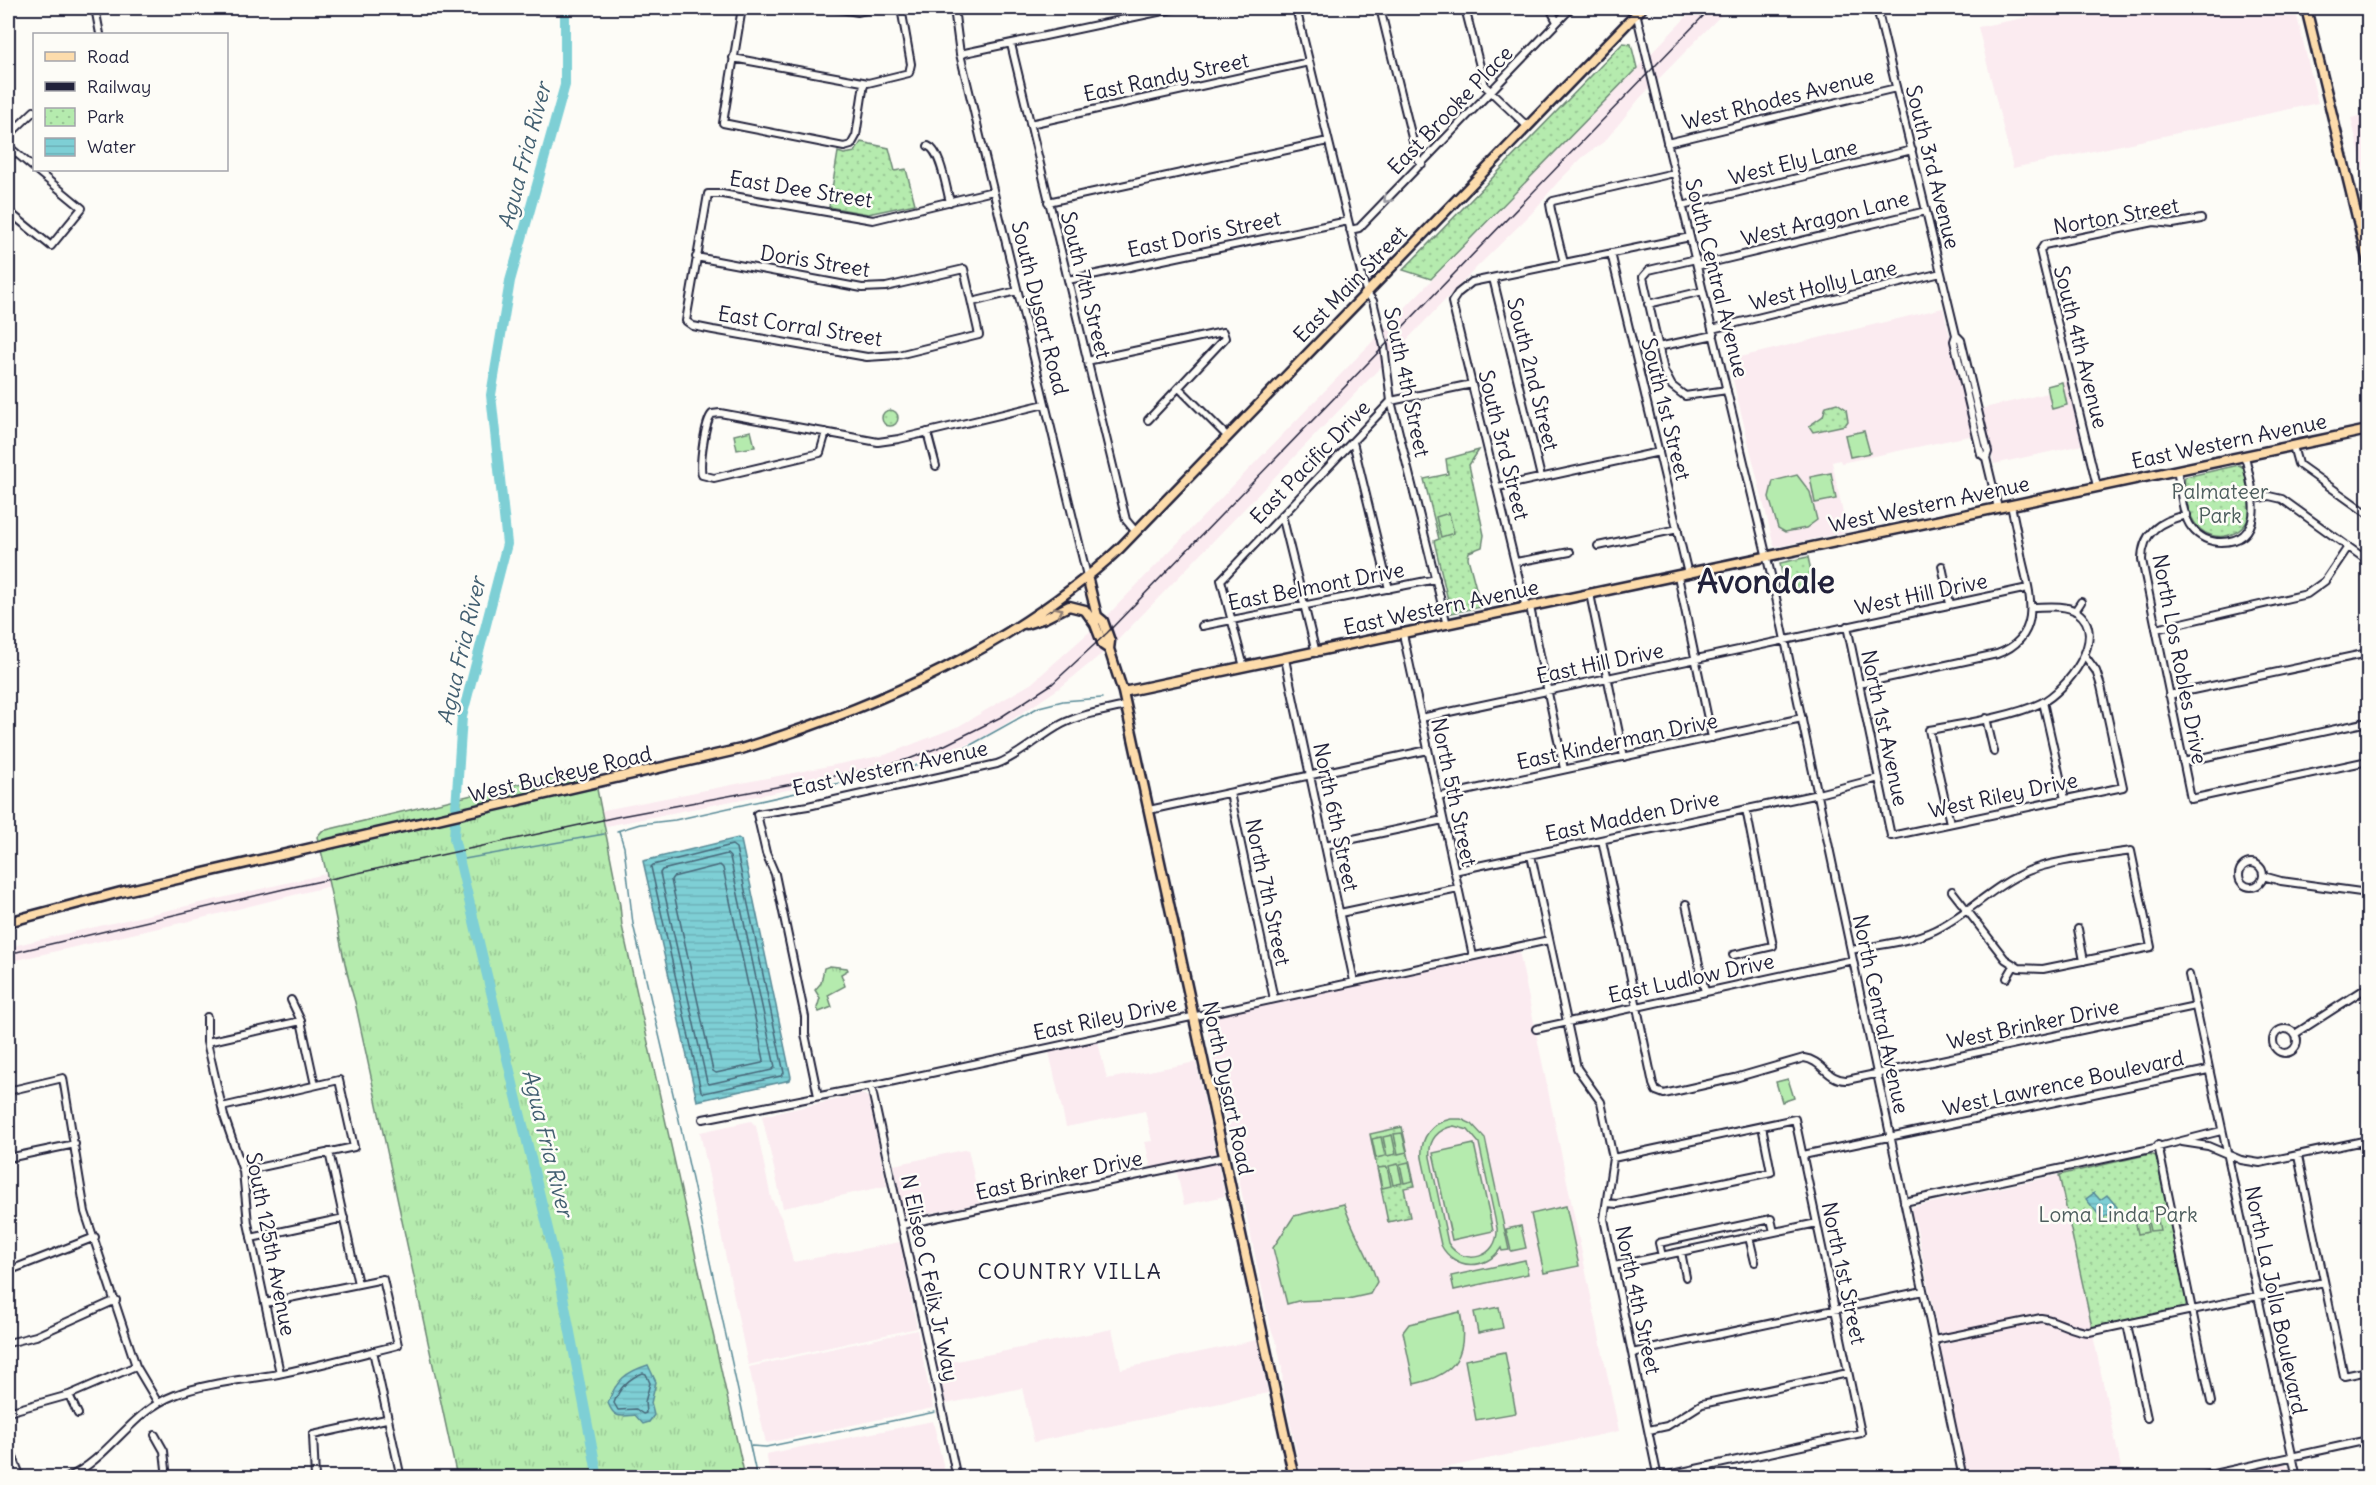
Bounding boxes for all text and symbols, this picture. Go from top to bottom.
legend [33,33,228,171]
street label: East Brooke Place [1382,40,1518,180]
text: Road [87,45,130,68]
street label: East Randy Street [1081,46,1251,108]
street label: West Rhodes Avenue [1679,62,1877,136]
text: Railway [87,75,151,98]
water label: Agua Fria River [491,77,558,232]
street label: South 3rd Avenue [1900,82,1966,252]
text: Park [87,105,124,128]
street label: West Ely Lane [1726,133,1860,191]
text: Water [87,135,137,158]
street label: East Dee Street [728,164,874,214]
street label: South Central Avenue [1679,176,1755,380]
street label: West Aragon Lane [1738,184,1912,252]
street label: Norton Street [2051,192,2181,240]
one-way arrow [1383,193,1394,203]
street label: East Doris Street [1125,205,1283,263]
street label: South 7th Street [1055,209,1117,361]
street label: South Dysart Road [1005,218,1075,398]
street label: East Main Street [1287,220,1413,348]
street label: Doris Street [758,239,872,283]
street label: West Holly Lane [1746,254,1900,316]
street label: South 4th Avenue [2048,263,2114,431]
street label: South 2nd Street [1501,295,1565,453]
street label: East Corral Street [716,300,884,352]
street label: South 4th Street [1378,305,1436,459]
street label: South 1st Street [1635,335,1697,483]
street label: South 3rd Street [1472,367,1536,523]
street label: East Pacific Drive [1244,394,1376,530]
street label: East Western Avenue [2129,407,2329,475]
street label: West Western Avenue [1826,470,2032,538]
park label: Palmateer Park [2171,478,2269,529]
street label: North Los Robles Drive [2146,552,2214,766]
street label: East Belmont Drive [1225,556,1407,616]
district label: Avondale [1697,560,1835,602]
street label: West Hill Drive [1852,567,1990,621]
water label: Agua Fria River [430,572,492,728]
street label: East Western Avenue [1341,573,1541,641]
one-way arrow [1053,606,1064,618]
street label: East Hill Drive [1534,636,1666,690]
street label: North 1st Avenue [1855,647,1915,809]
street label: East Kinderman Drive [1514,706,1720,776]
street label: North 5th Street [1425,715,1483,869]
street label: East Western Avenue [790,734,990,802]
street label: West Buckeye Road [466,740,654,808]
street label: North 6th Street [1307,740,1365,894]
street label: West Riley Drive [1926,766,2080,824]
street label: East Madden Drive [1543,784,1721,848]
street label: North 7th Street [1239,816,1297,968]
street label: North Central Avenue [1847,912,1915,1116]
street label: East Ludlow Drive [1606,947,1776,1009]
street label: East Riley Drive [1031,990,1179,1046]
street label: West Brinker Drive [1944,993,2122,1055]
street label: North Dysart Road [1196,999,1260,1177]
street label: West Lawrence Boulevard [1940,1044,2186,1122]
water label: Agua Fria River [516,1067,581,1222]
street label: East Brinker Drive [973,1144,1145,1206]
street label: South 125th Avenue [240,1150,302,1338]
street label: N Eliseo C Felix Jr Way [895,1172,965,1384]
street label: North La Jolla Boulevard [2239,1183,2313,1417]
street label: North 1st Street [1816,1199,1872,1347]
park label: Loma Linda Park [2038,1201,2198,1228]
street label: North 4th Street [1609,1223,1667,1377]
district label: COUNTRY VILLA [978,1257,1162,1285]

